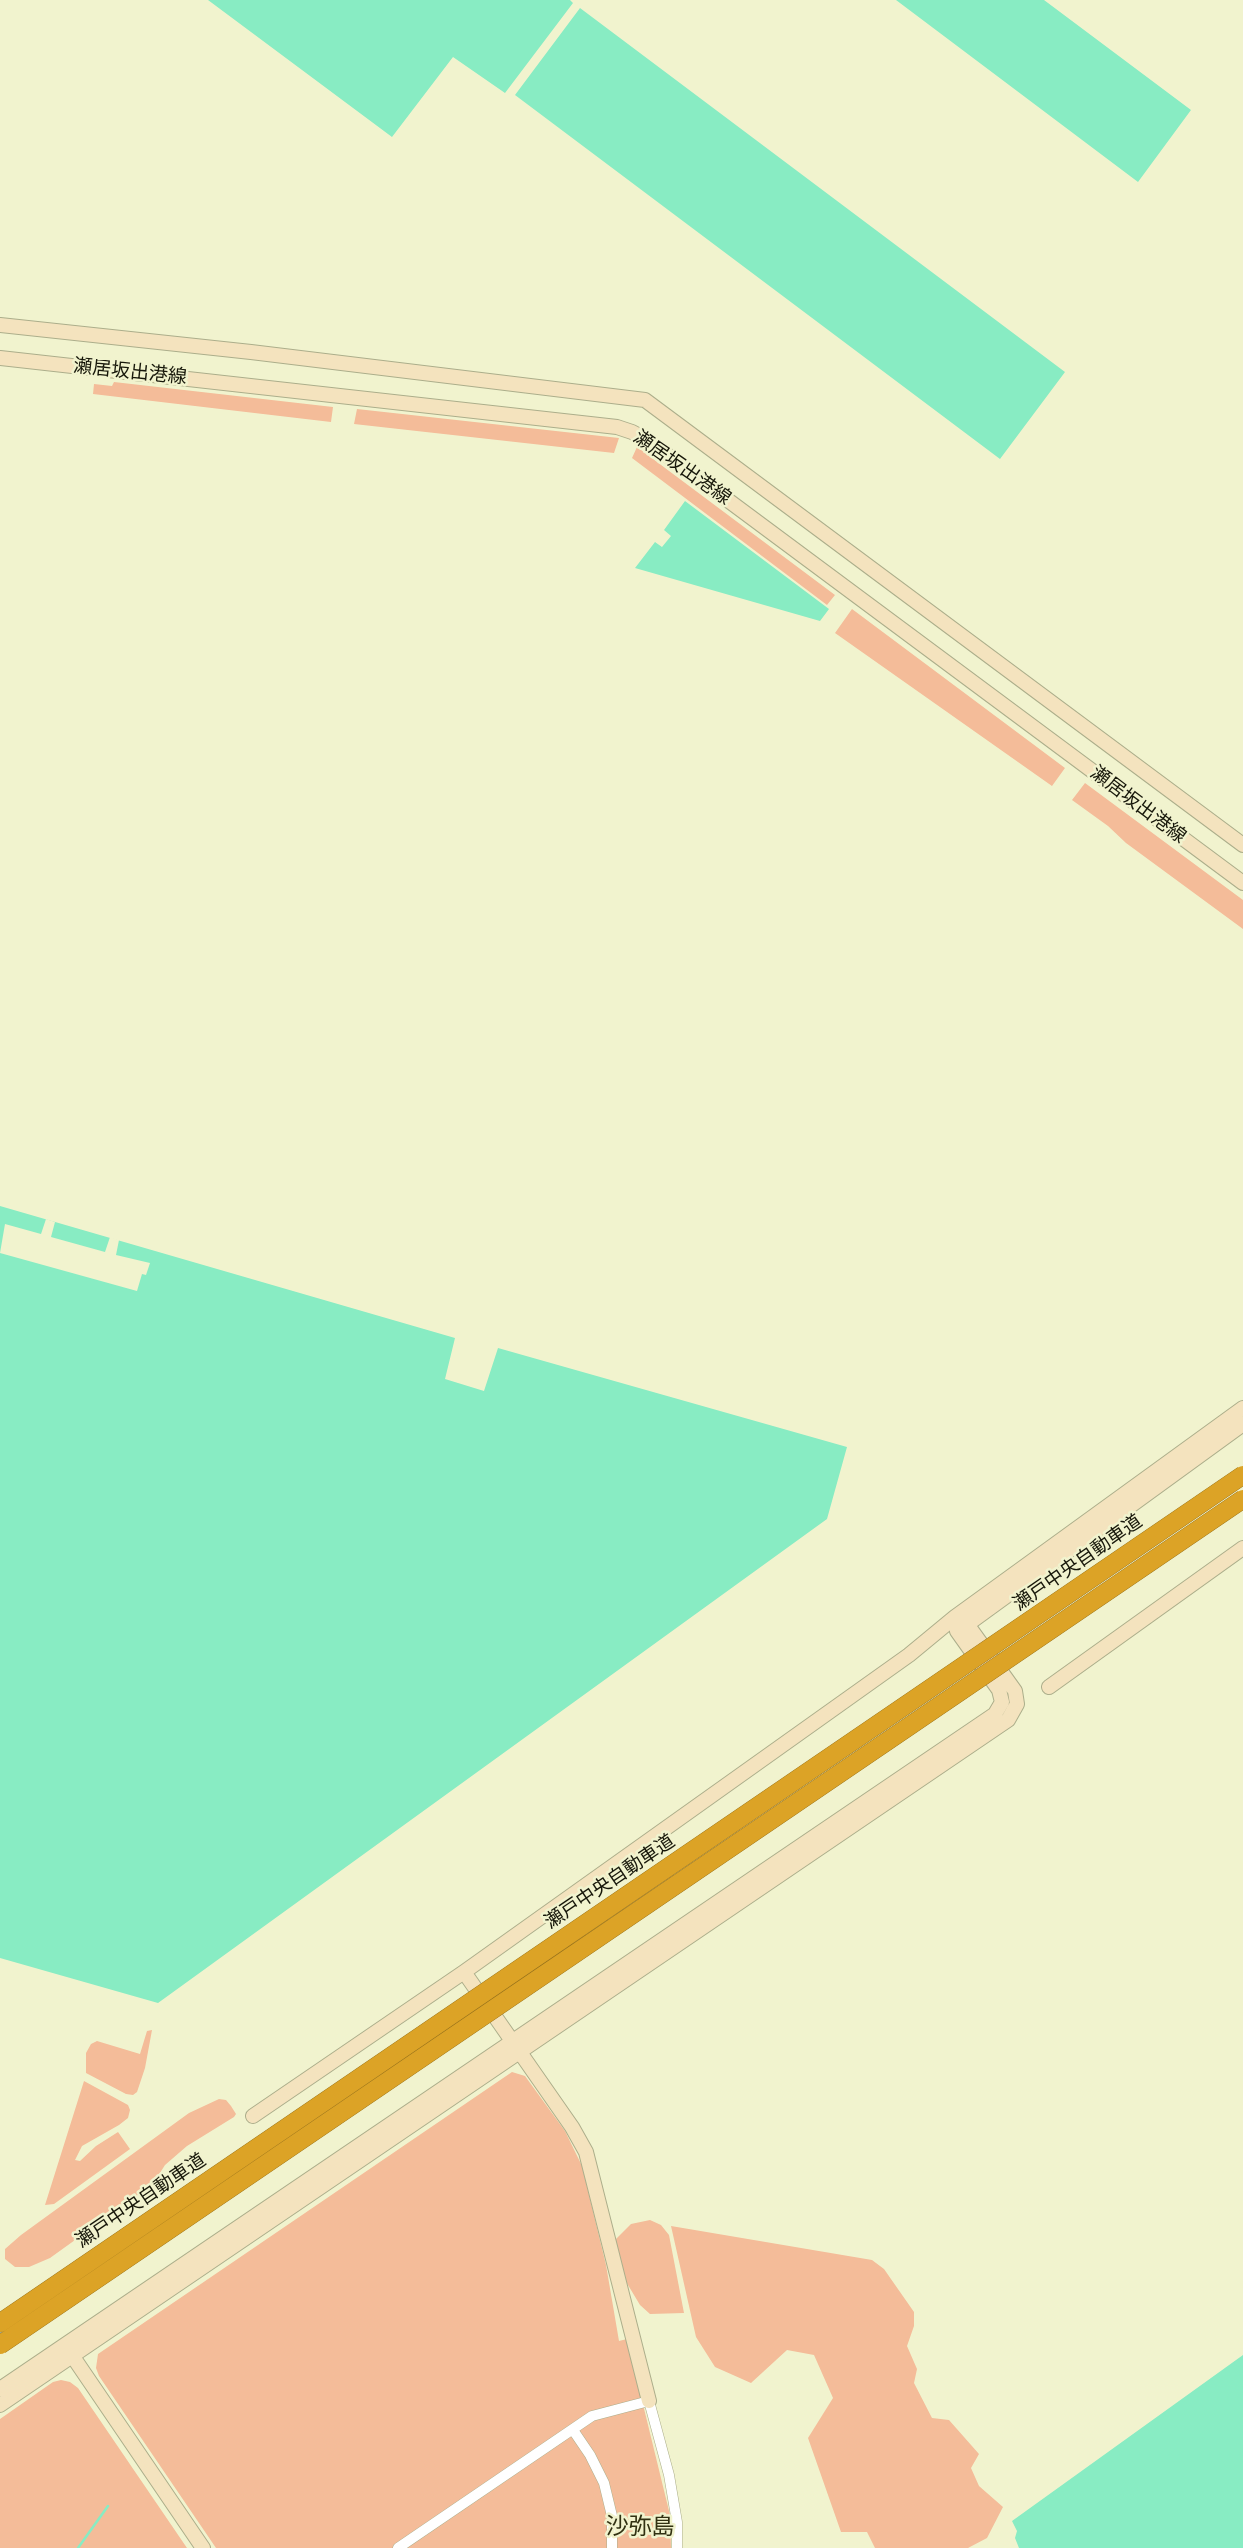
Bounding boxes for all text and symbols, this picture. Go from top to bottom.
street label: 瀬居坂出港線 [72,355,188,389]
street label: 瀬居坂出港線 [629,426,735,510]
street label: 瀬居坂出港線 [1086,762,1190,848]
street label: 瀬戸中央自動車道 [1009,1510,1147,1616]
street label: 瀬戸中央自動車道 [541,1830,679,1934]
street label: 瀬戸中央自動車道 [72,2149,210,2253]
district label: 沙弥島 [606,2513,674,2541]

